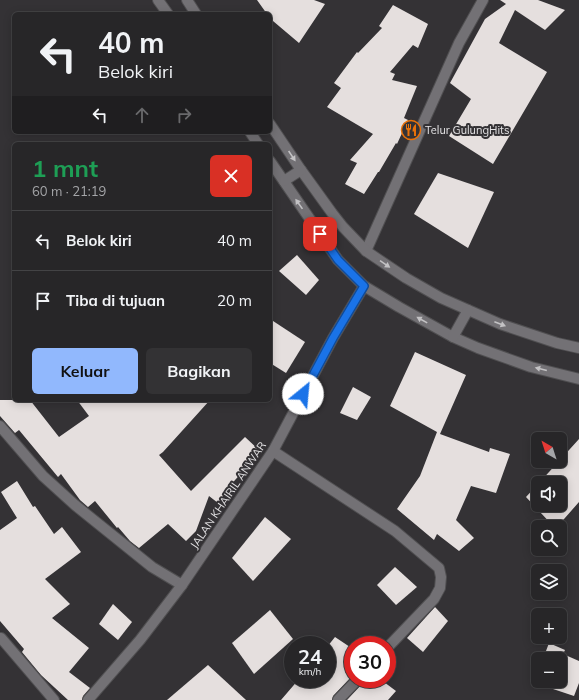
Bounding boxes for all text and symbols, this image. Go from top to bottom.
text: 40 m [98,25,164,60]
icon: left [32,28,84,80]
text: Belok kiri [98,60,173,83]
icon: left [89,104,111,126]
icon: ahead [131,104,153,126]
icon: right [173,104,195,126]
restaurant icon: Telur GulungHits [400,119,422,141]
place label: Telur GulungHits [425,123,509,137]
one-way arrow [288,151,296,161]
text: 1 mnt [32,153,98,183]
button: close [210,155,252,197]
text: 60 m · 21:19 [32,183,106,199]
one-way arrow [295,198,303,209]
pin [303,217,337,251]
icon: arrive [309,223,331,245]
icon: left [32,230,54,252]
text: Belok kiri [66,231,132,250]
text: 40 m [217,231,252,250]
one-way arrow [380,260,390,268]
icon: arrive [32,290,54,312]
text: Tiba di tujuan [66,291,165,310]
text: 20 m [217,291,252,310]
one-way arrow [416,316,428,323]
one-way arrow [495,321,507,327]
button: Keluar [32,348,138,394]
button: Bagikan [146,348,252,394]
one-way arrow [535,366,547,372]
position arrow [282,373,324,415]
north arrow [531,432,567,468]
map controls [531,432,567,688]
street label: JALAN KHAIRIL ANWAR [187,439,269,551]
button: sound [531,476,567,512]
button: search [531,520,567,556]
button: layers [531,564,567,600]
button: + [531,608,567,644]
speed limit sign: 30 [344,636,396,688]
text: 24 [298,644,322,669]
button: − [531,652,567,688]
text: km/h [299,665,321,678]

